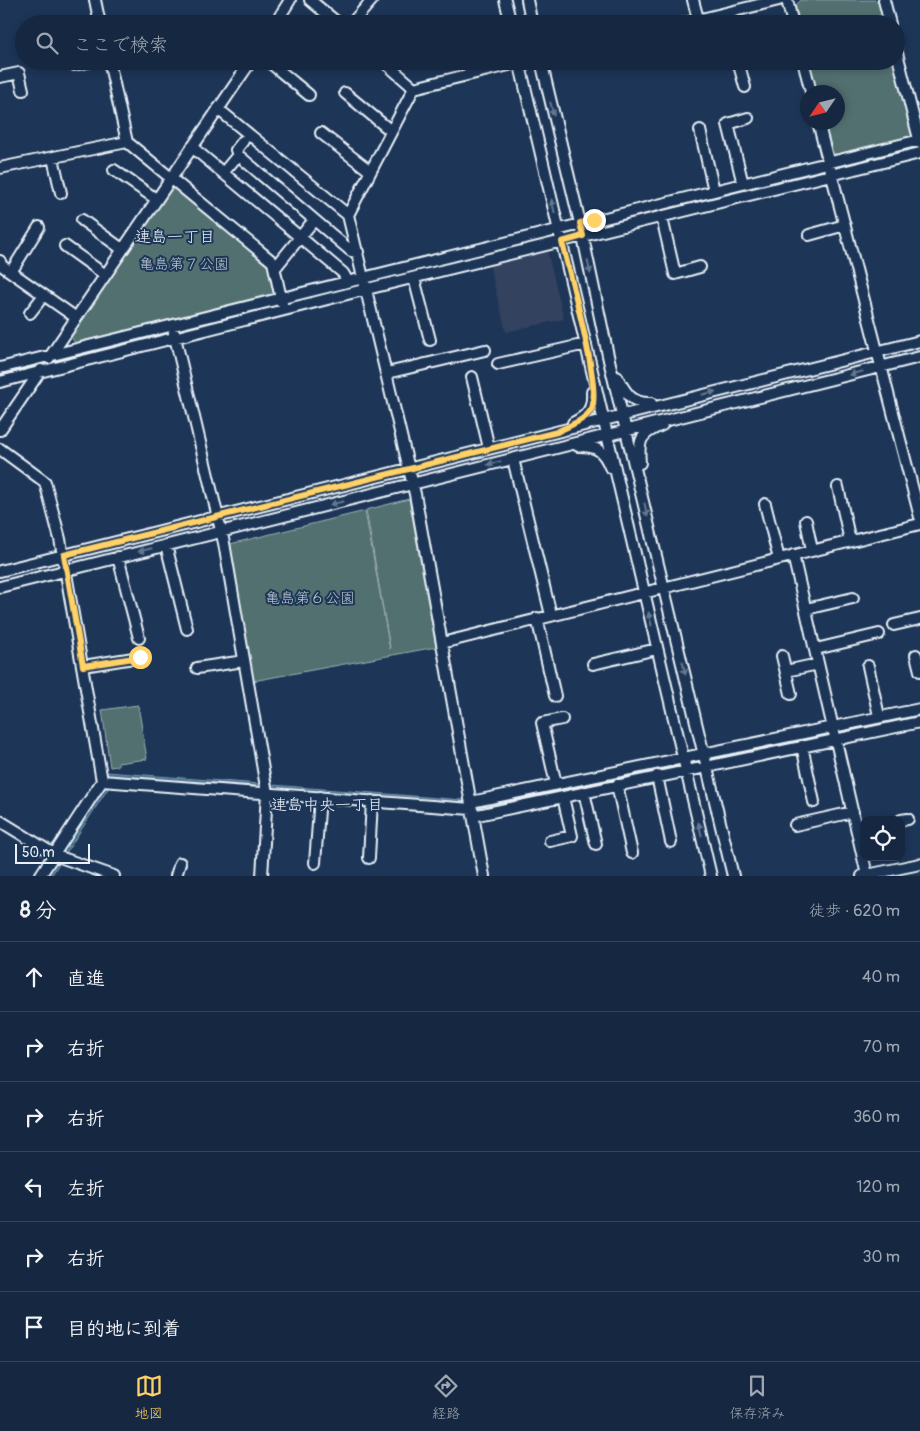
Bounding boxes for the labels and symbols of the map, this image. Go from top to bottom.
north arrow [800,85,845,130]
one-way arrow [548,101,556,116]
one-way arrow [549,198,557,213]
route end [583,209,606,232]
district label: 連島一丁目 [135,227,215,247]
park label: 亀島第７公園 [139,255,229,274]
one-way arrow [585,259,593,274]
one-way arrow [848,369,863,377]
one-way arrow [702,389,717,397]
one-way arrow [487,459,502,467]
one-way arrow [329,499,344,507]
one-way arrow [643,503,651,519]
one-way arrow [138,547,153,555]
park label: 亀島第６公園 [265,589,355,608]
one-way arrow [646,612,654,627]
route start [129,646,152,669]
one-way arrow [680,661,688,676]
district label: 連島中央一丁目 [271,795,383,815]
one-way arrow [696,821,704,836]
scale bar [15,841,90,864]

